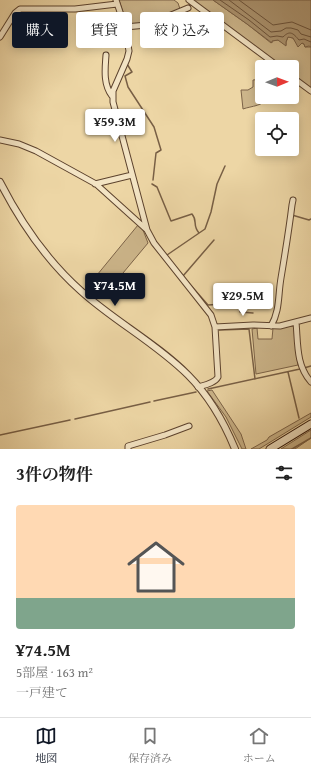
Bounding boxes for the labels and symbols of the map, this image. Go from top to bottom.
north arrow [255,60,299,104]
pin: ¥59.3M [82,109,148,143]
pin: ¥74.5M [82,273,148,307]
pin: ¥29.5M [210,283,276,317]

